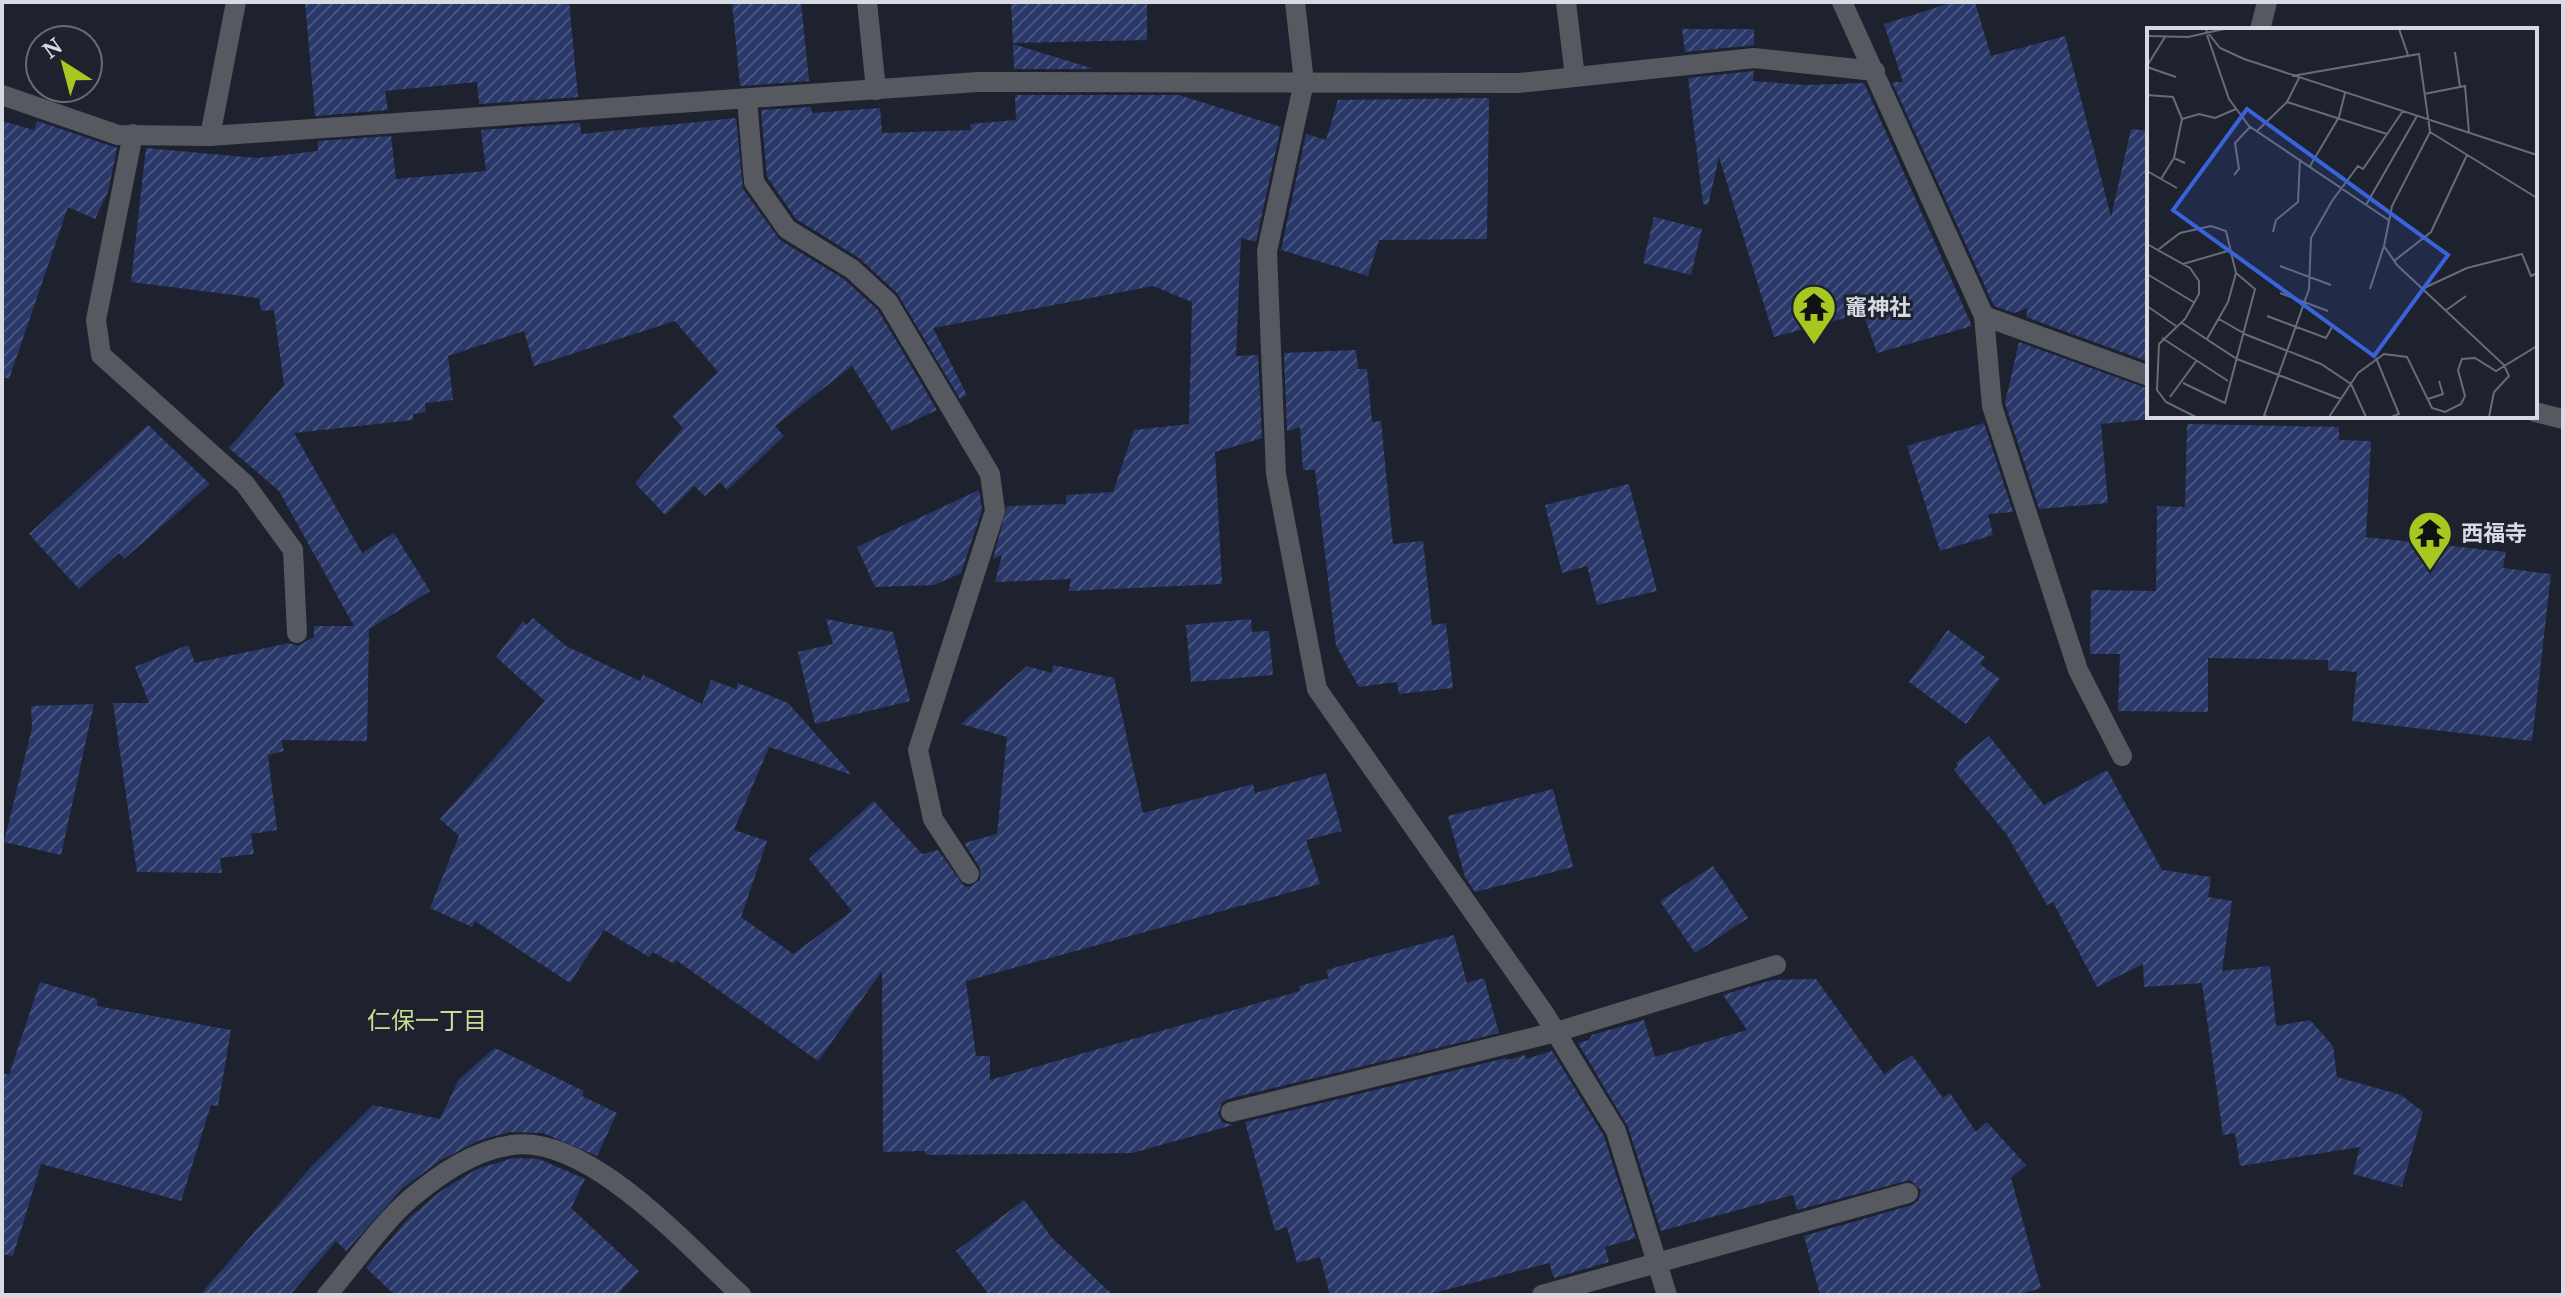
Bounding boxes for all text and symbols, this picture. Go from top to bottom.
north arrow [24,24,104,104]
inset map [2147,28,2537,418]
text: N [36,30,67,64]
temple icon: 竈神社 [1790,283,1838,346]
place label: 竈神社 [1845,291,1911,321]
temple icon: 西福寺 [2406,509,2454,572]
place label: 西福寺 [2461,517,2527,547]
district label: 仁保一丁目 [367,1003,487,1036]

